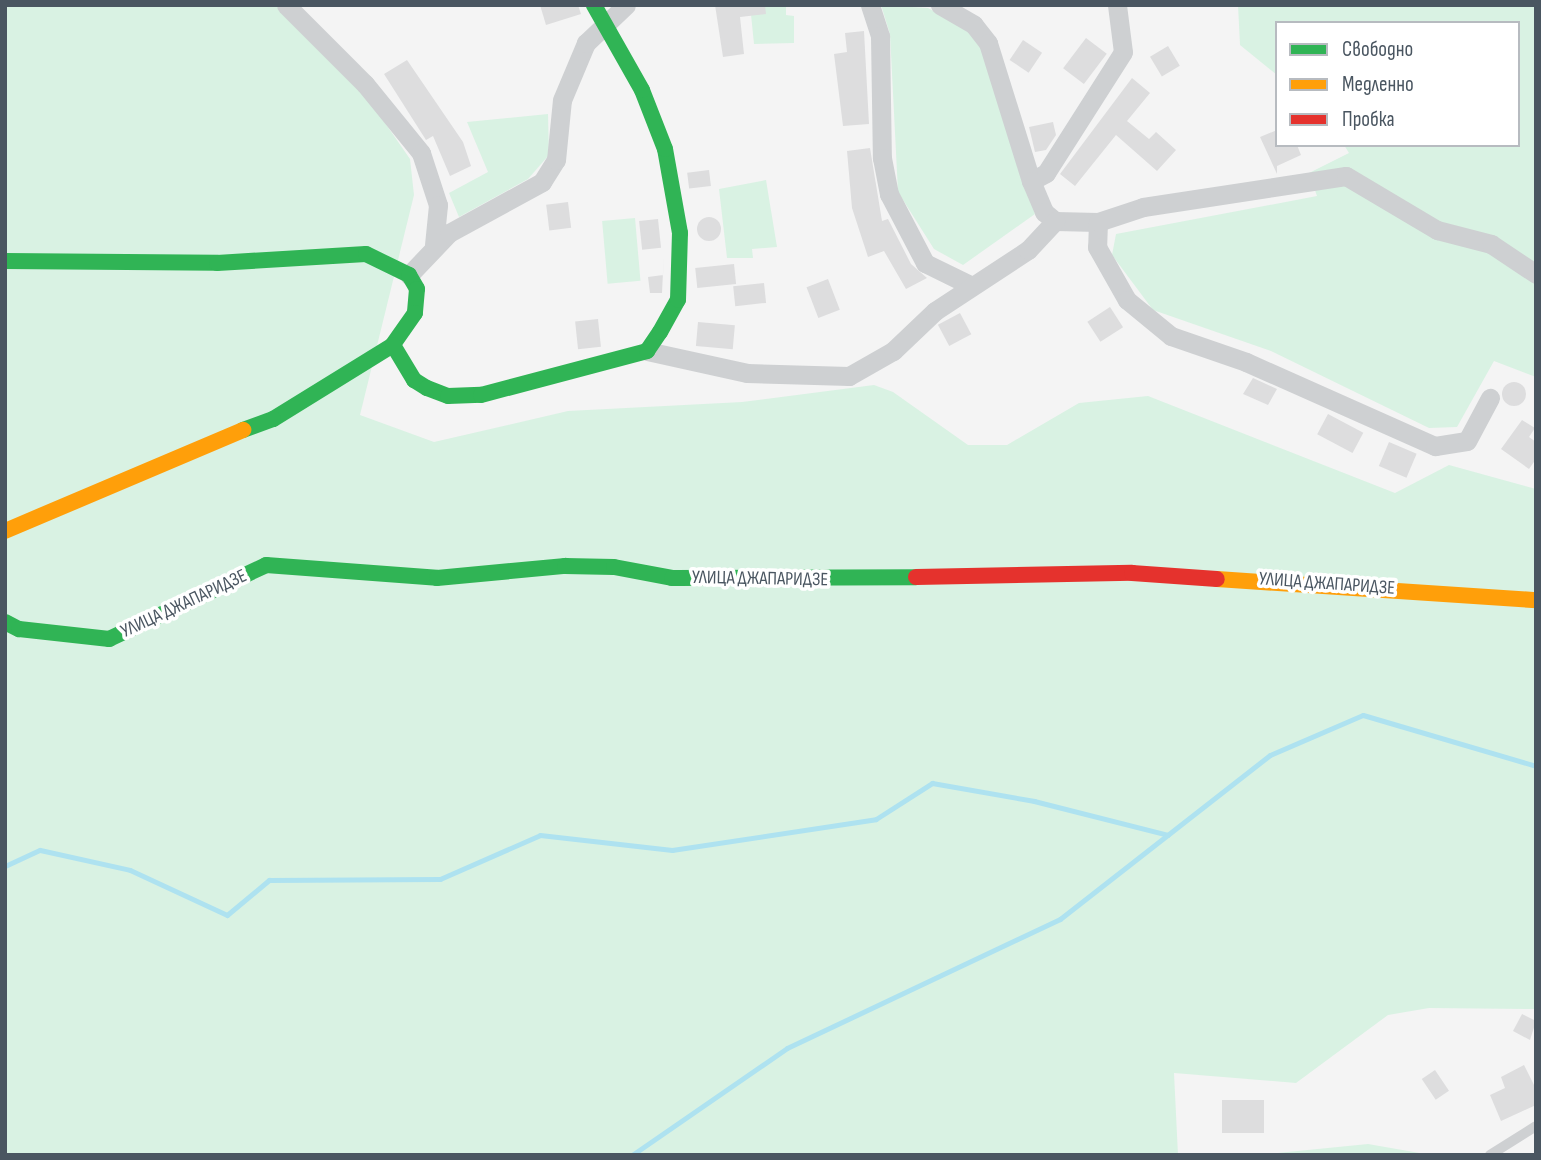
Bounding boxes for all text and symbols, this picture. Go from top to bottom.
legend [1275,21,1520,147]
text: Свободно [1342,37,1413,62]
text: Медленно [1342,72,1414,97]
text: Пробка [1342,107,1395,132]
street label: УЛИЦА ДЖАПАРИДЗЕ [117,565,251,643]
street label: УЛИЦА ДЖАПАРИДЗЕ [692,566,828,592]
street label: УЛИЦА ДЖАПАРИДЗЕ [1258,568,1396,600]

